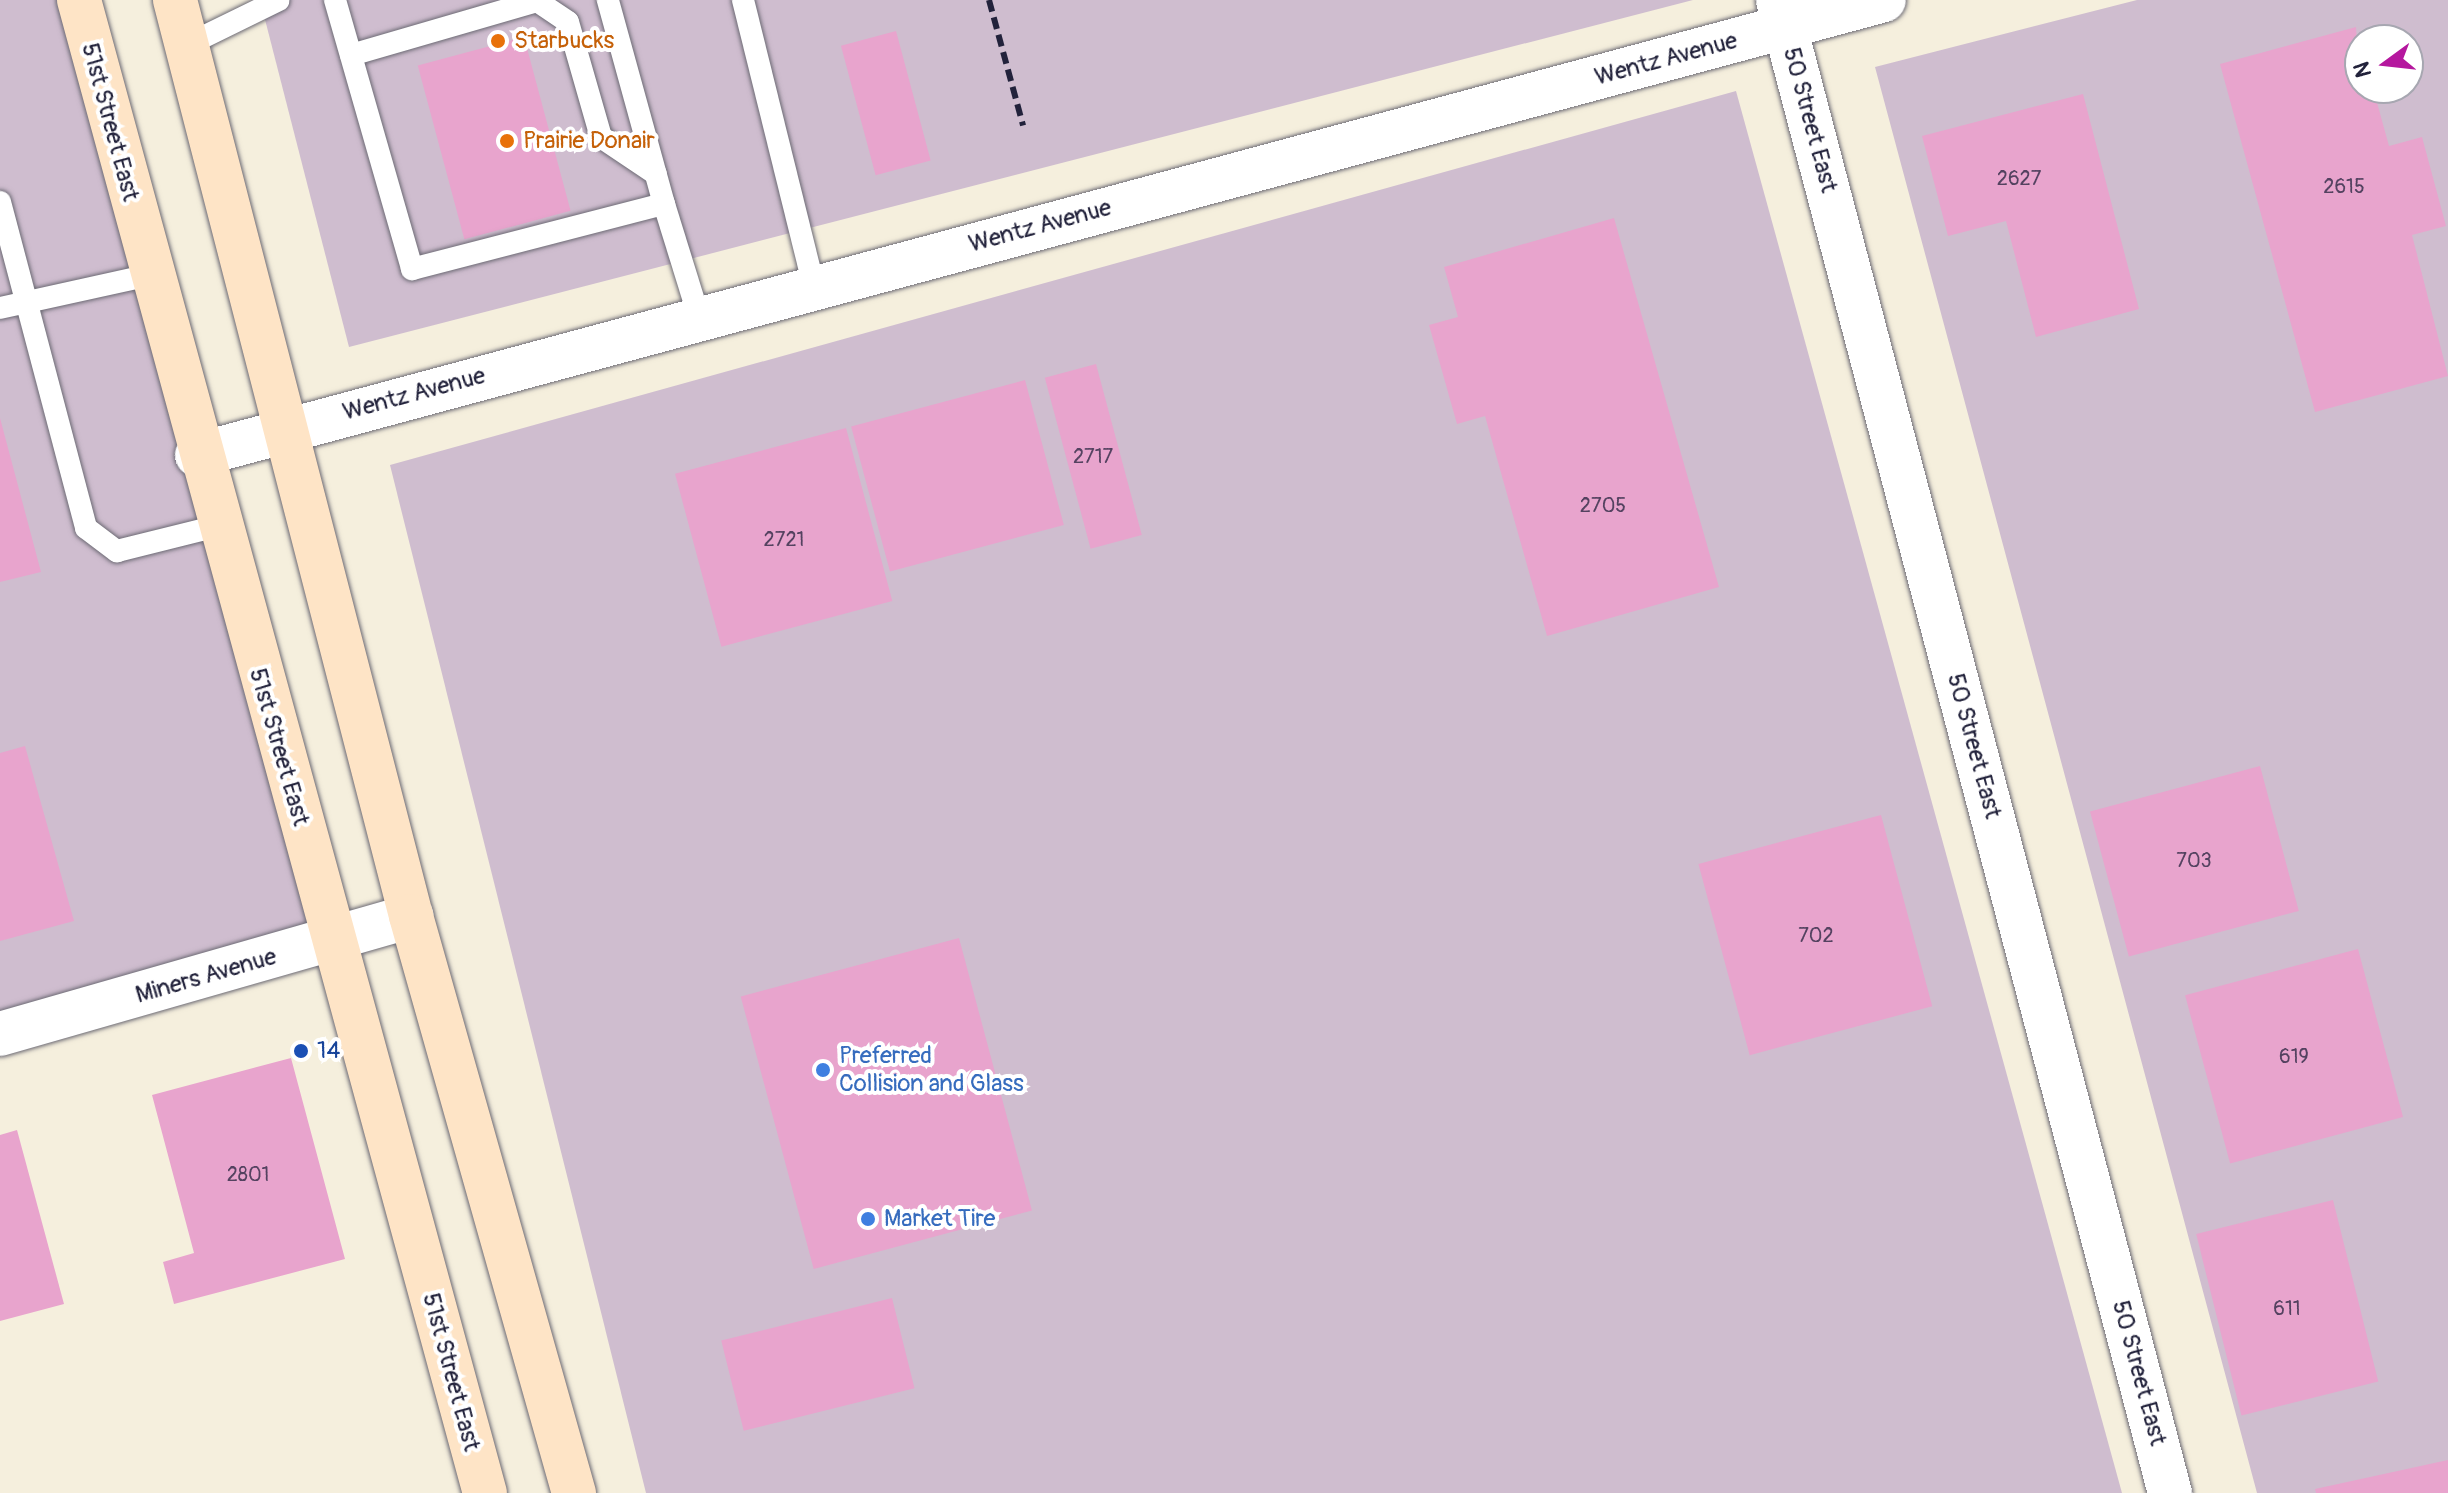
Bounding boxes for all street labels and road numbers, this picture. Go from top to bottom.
street label: Wentz Avenue [1592,26,1740,92]
street label: 51st Street East [75,40,145,204]
street label: 50 Street East [1777,44,1843,196]
street label: Wentz Avenue [966,193,1114,259]
street label: Wentz Avenue [340,361,488,427]
street label: 51st Street East [243,665,315,829]
street label: 50 Street East [1941,670,2007,822]
street label: Miners Avenue [132,942,280,1010]
street label: 51st Street East [416,1290,486,1454]
street label: 50 Street East [2106,1297,2172,1449]

